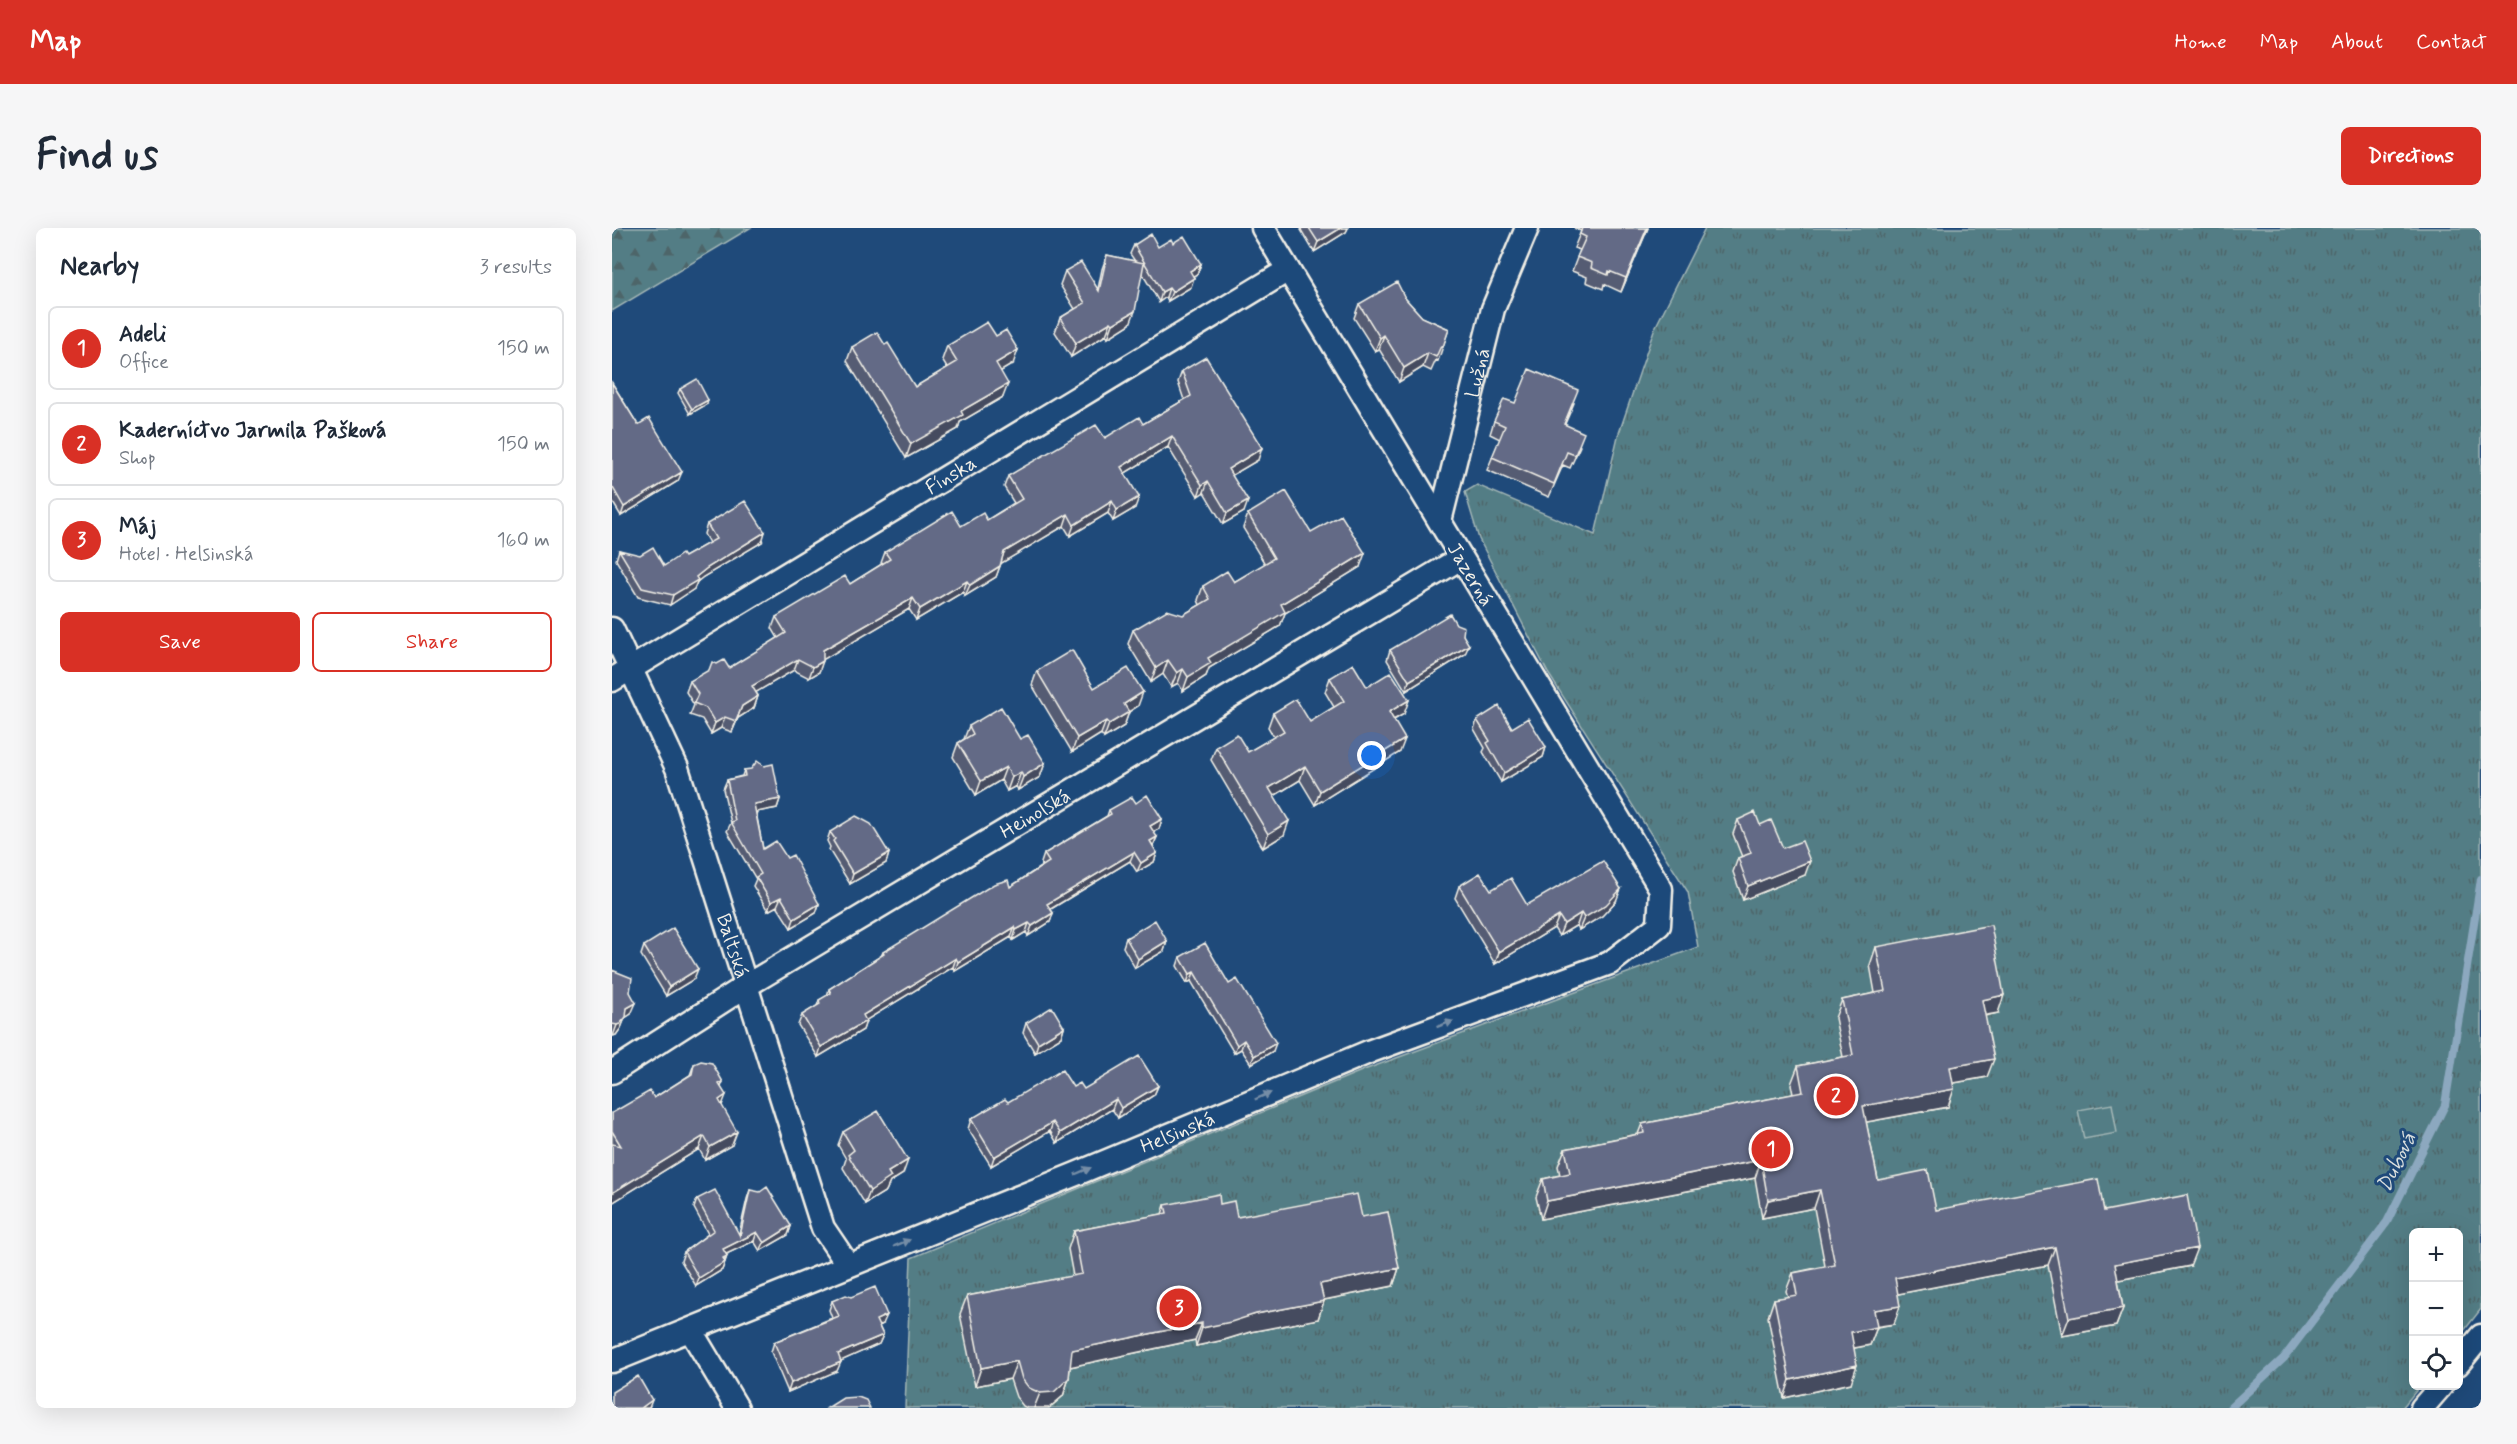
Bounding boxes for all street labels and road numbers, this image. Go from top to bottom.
street label: Lužná [1459,345,1498,401]
street label: Fínska [921,450,982,502]
street label: Jazerná [1440,538,1499,612]
street label: Heinolská [995,783,1076,846]
street label: Baltská [709,911,755,982]
street label: Helsinská [1136,1106,1219,1161]

